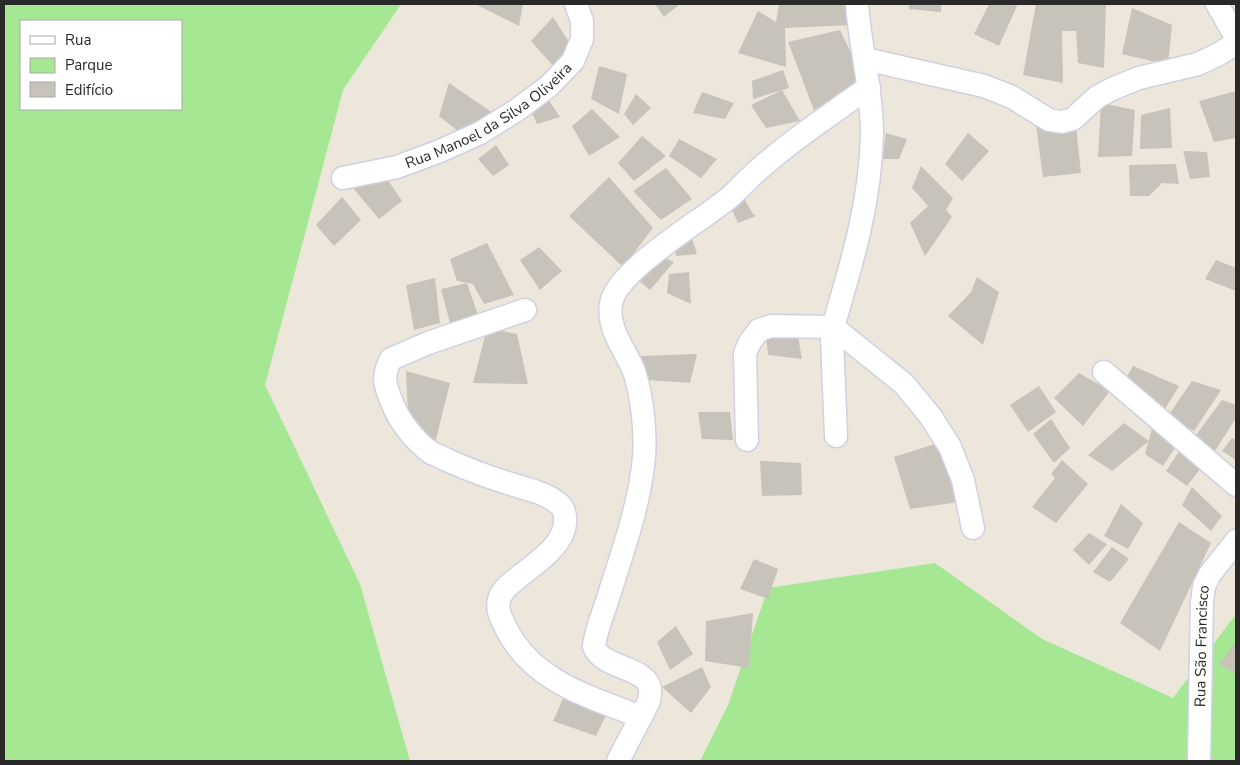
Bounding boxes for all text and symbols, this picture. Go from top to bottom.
legend [20,20,182,110]
text: Rua [65,30,91,50]
text: Parque [65,55,113,75]
street label: Rua Manoel da Silva Oliveira [402,58,576,173]
text: Edifício [65,80,113,100]
street label: Rua São Francisco [1190,584,1214,707]

